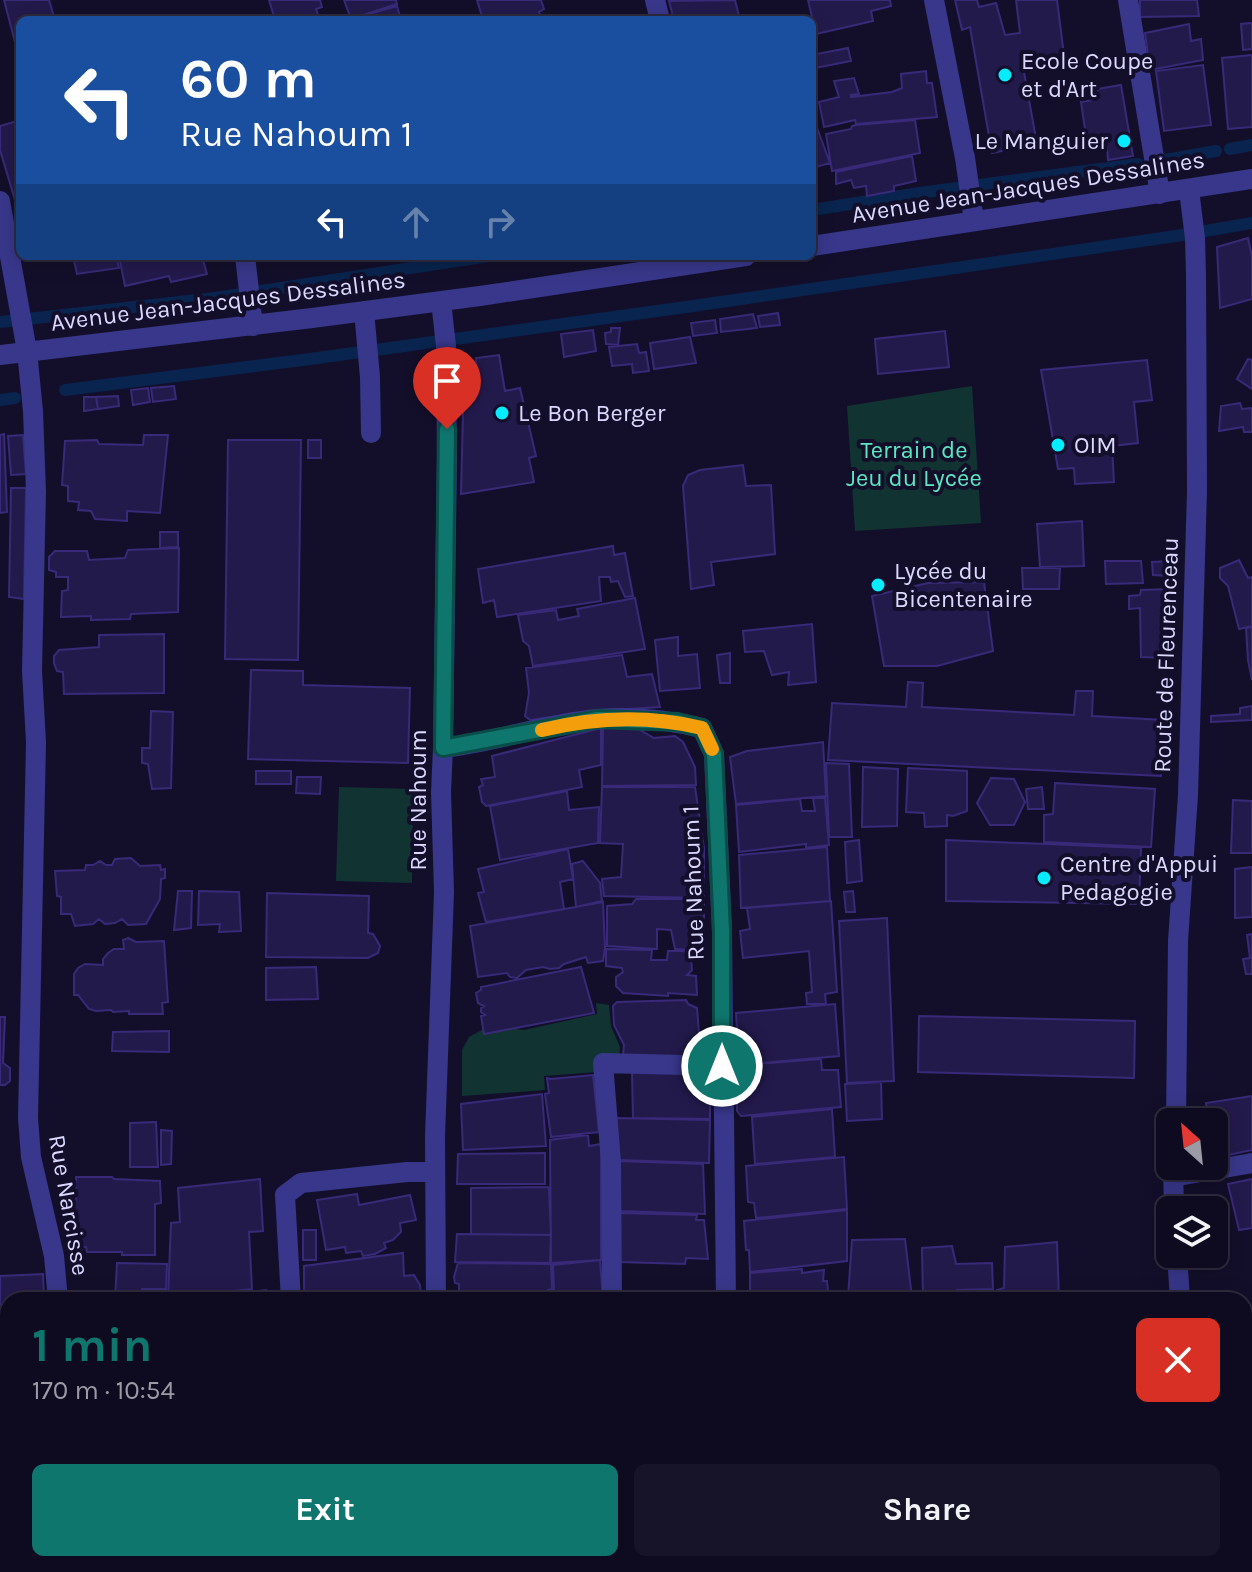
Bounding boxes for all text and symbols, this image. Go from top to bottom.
text: 60 m [180,46,317,111]
place label: Ecole Coupe et d'Art [1021,47,1153,103]
icon: left [48,48,152,152]
marker: Ecole Coupe et d'Art [996,66,1014,84]
text: Rue Nahoum 1 [180,113,413,155]
place label: Le Manguier [974,127,1108,155]
marker: Le Manguier [1115,132,1133,150]
street label: Avenue Jean-Jacques Dessalines [849,145,1207,229]
icon: left [310,200,354,244]
icon: ahead [394,200,438,244]
icon: right [478,200,522,244]
street label: Avenue Jean-Jacques Dessalines [49,265,407,337]
pin [413,347,481,429]
icon: arrive [425,359,469,403]
place label: Le Bon Berger [518,399,666,427]
marker: Le Bon Berger [493,404,511,422]
place label: OIM [1074,431,1117,459]
park label: Terrain de Jeu du Lycée [846,436,982,492]
marker: OIM [1049,436,1067,454]
street label: Route de Fleurenceau [1148,537,1184,773]
place label: Lycée du Bicentenaire [894,557,1032,613]
marker: Lycée du Bicentenaire [869,576,887,594]
street label: Rue Nahoum [404,729,432,871]
street label: Rue Nahoum 1 [676,805,710,961]
place label: Centre d'Appui Pedagogie [1060,850,1218,906]
marker: Centre d'Appui Pedagogie [1035,869,1053,887]
position arrow [680,1024,764,1108]
north arrow [1156,1108,1228,1180]
map controls [1156,1108,1228,1268]
street label: Rue Narcisse [43,1132,95,1278]
button: layers [1156,1196,1228,1268]
text: 1 min [32,1317,152,1373]
button: close [1136,1318,1220,1402]
text: 170 m · 10:54 [32,1375,175,1406]
button: Exit [32,1464,618,1556]
button: Share [634,1464,1220,1556]

